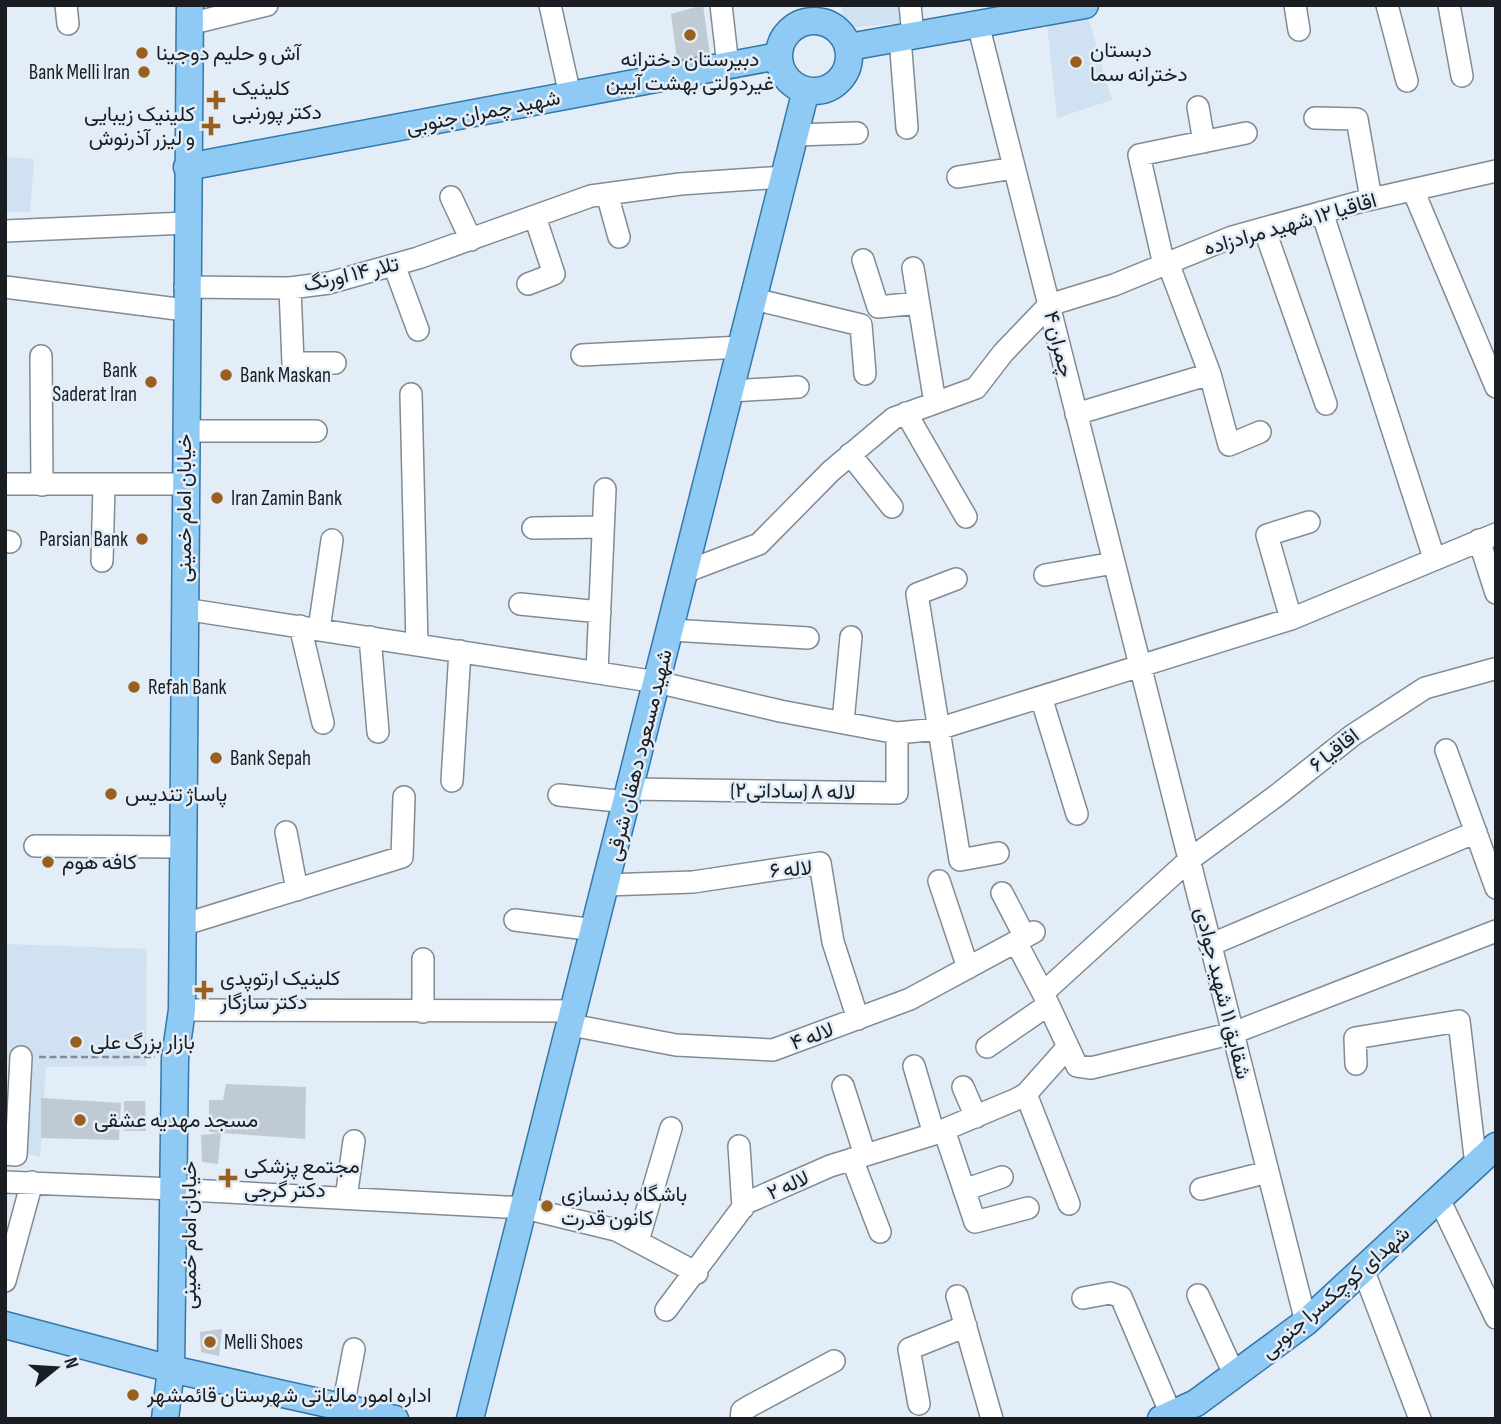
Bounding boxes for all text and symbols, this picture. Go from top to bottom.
marker: دبیرستان دخترانه غیردولتی بهشت آیین [682,27,698,43]
place label: دبستان دخترانه سما [1090,38,1188,87]
place label: آش و حلیم دوجینا [156,41,302,67]
marker: آش و حلیم دوجینا [134,45,150,61]
place label: دبیرستان دخترانه غیردولتی بهشت آیین [606,47,774,96]
marker: دبستان دخترانه سما [1068,54,1084,70]
place label: Bank Melli Iran [29,60,130,85]
marker: Bank Melli Iran [136,64,152,80]
place label: کلینیک دکتر پورنبی [232,76,322,126]
street label: شهید چمران جنوبی [404,85,563,141]
marker: کلینیک دکتر پورنبی [206,90,226,110]
place label: کلینیک زیبایی و لیزر آذرنوش [84,102,195,151]
marker: کلینیک زیبایی و لیزر آذرنوش [201,116,221,136]
street label: اقاقیا ۱۲ شهید مرادزاده [1201,188,1380,261]
street label: تلار ۱۴ اورنگ [301,251,401,298]
street label: چمران ۴ [1037,308,1079,380]
place label: Bank Saderat Iran [52,358,137,407]
place label: Bank Maskan [240,363,331,388]
marker: Bank Maskan [218,367,234,383]
marker: Bank Saderat Iran [143,374,159,390]
street label: خیابان امام خمینی [172,434,198,582]
place label: Iran Zamin Bank [231,486,342,511]
marker: Iran Zamin Bank [209,490,225,506]
place label: Parsian Bank [39,527,128,552]
marker: Parsian Bank [134,531,150,547]
street label: شهید مسعود دهقان شرقی [601,647,678,864]
place label: Refah Bank [148,675,227,700]
marker: Refah Bank [126,679,142,695]
street label: اقاقیا ۶ [1304,723,1364,778]
place label: Bank Sepah [230,746,311,771]
marker: Bank Sepah [208,750,224,766]
street label: لاله ۸ (ساداتی۲) [730,778,856,805]
place label: پاساژ تندیس [125,782,227,808]
marker: پاساژ تندیس [103,786,119,802]
place label: کافه هوم [62,850,137,876]
marker: کافه هوم [40,854,56,870]
street label: لاله ۶ [769,856,813,883]
street label: شقایق ۱۱ شهید جوادی [1189,905,1256,1082]
place label: کلینیک ارتوپدی دکتر سازگار [219,966,340,1015]
marker: کلینیک ارتوپدی دکتر سازگار [194,980,214,1000]
street label: لاله ۴ [787,1017,837,1056]
place label: بازار بزرگ علی [90,1030,195,1055]
marker: بازار بزرگ علی [68,1034,84,1050]
place label: مسجد مهدیه عشقی [94,1108,258,1133]
marker: مسجد مهدیه عشقی [72,1112,88,1128]
place label: مجتمع پزشکی دکتر گرجی [244,1154,360,1203]
street label: خیابان امام خمینی [177,1161,203,1309]
street label: لاله ۲ [763,1165,813,1206]
marker: مجتمع پزشکی دکتر گرجی [218,1168,238,1188]
place label: باشگاه بدنسازی کانون قدرت [561,1182,687,1231]
marker: باشگاه بدنسازی کانون قدرت [539,1198,555,1214]
street label: شهدای کوچکسرا جنوبی [1256,1221,1416,1365]
place label: Melli Shoes [224,1330,303,1355]
north arrow [21,1333,91,1403]
marker: Melli Shoes [202,1334,218,1350]
text: N [58,1355,83,1372]
place label: اداره امور مالیاتی شهرستان قائمشهر [146,1383,432,1408]
marker: اداره امور مالیاتی شهرستان قائمشهر [125,1387,141,1403]

